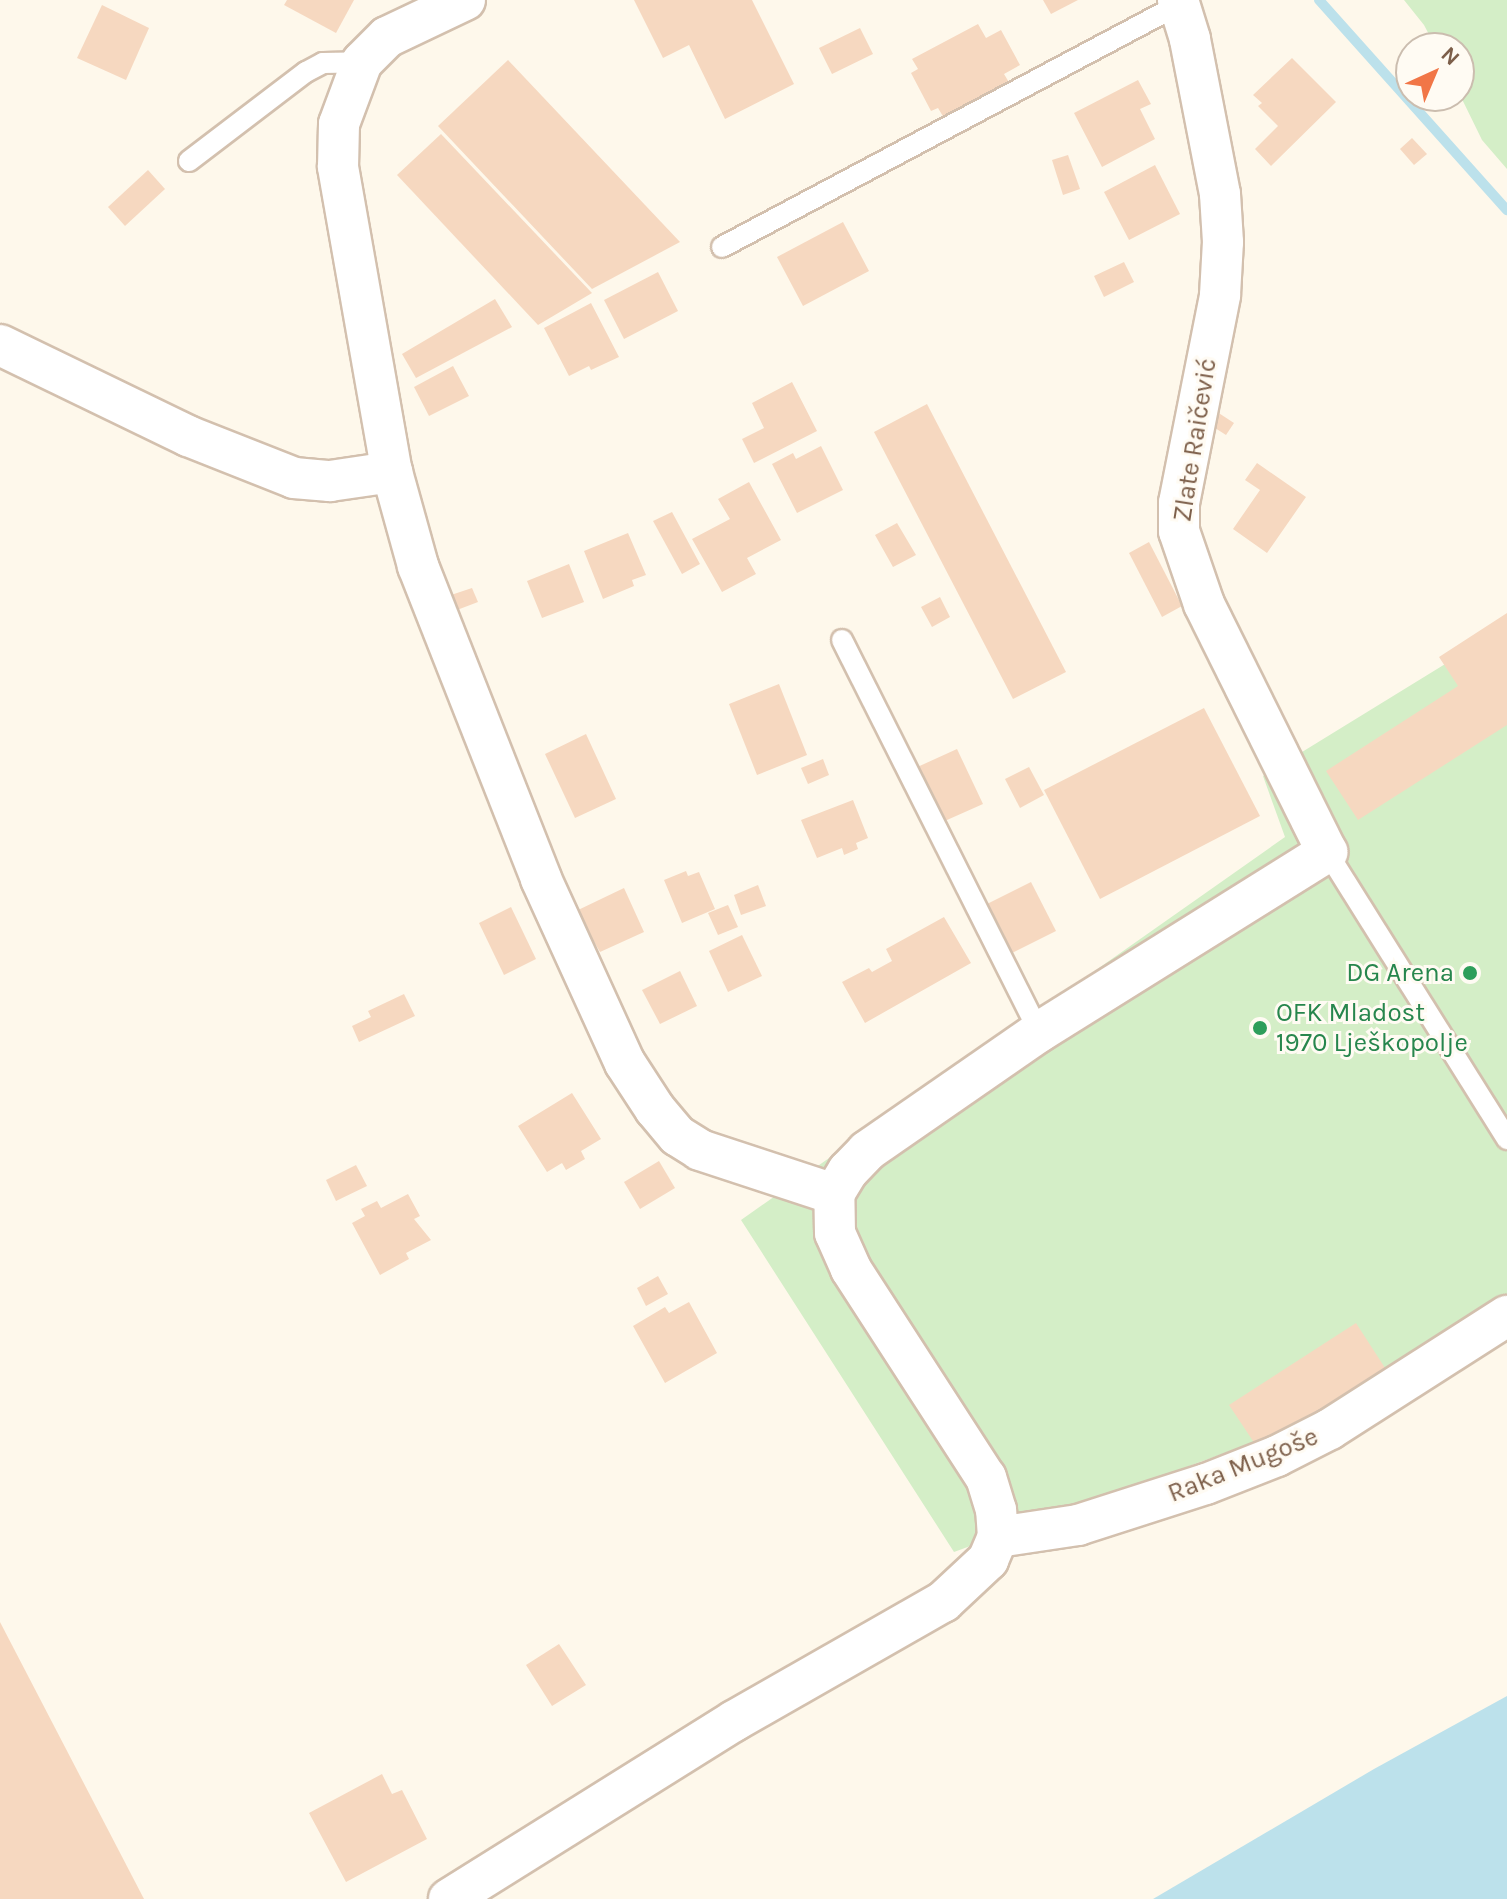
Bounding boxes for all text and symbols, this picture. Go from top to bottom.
north arrow [1395,32,1475,112]
text: N [1436,41,1465,71]
street label: Zlate Raičević [1167,356,1223,524]
place label: DG Arena [1346,957,1454,989]
marker: DG Arena [1461,964,1479,982]
place label: OFK Mladost 1970 Lješkopolje [1276,997,1468,1058]
marker: OFK Mladost 1970 Lješkopolje [1251,1019,1269,1037]
street label: Raka Mugoše [1163,1421,1323,1509]

